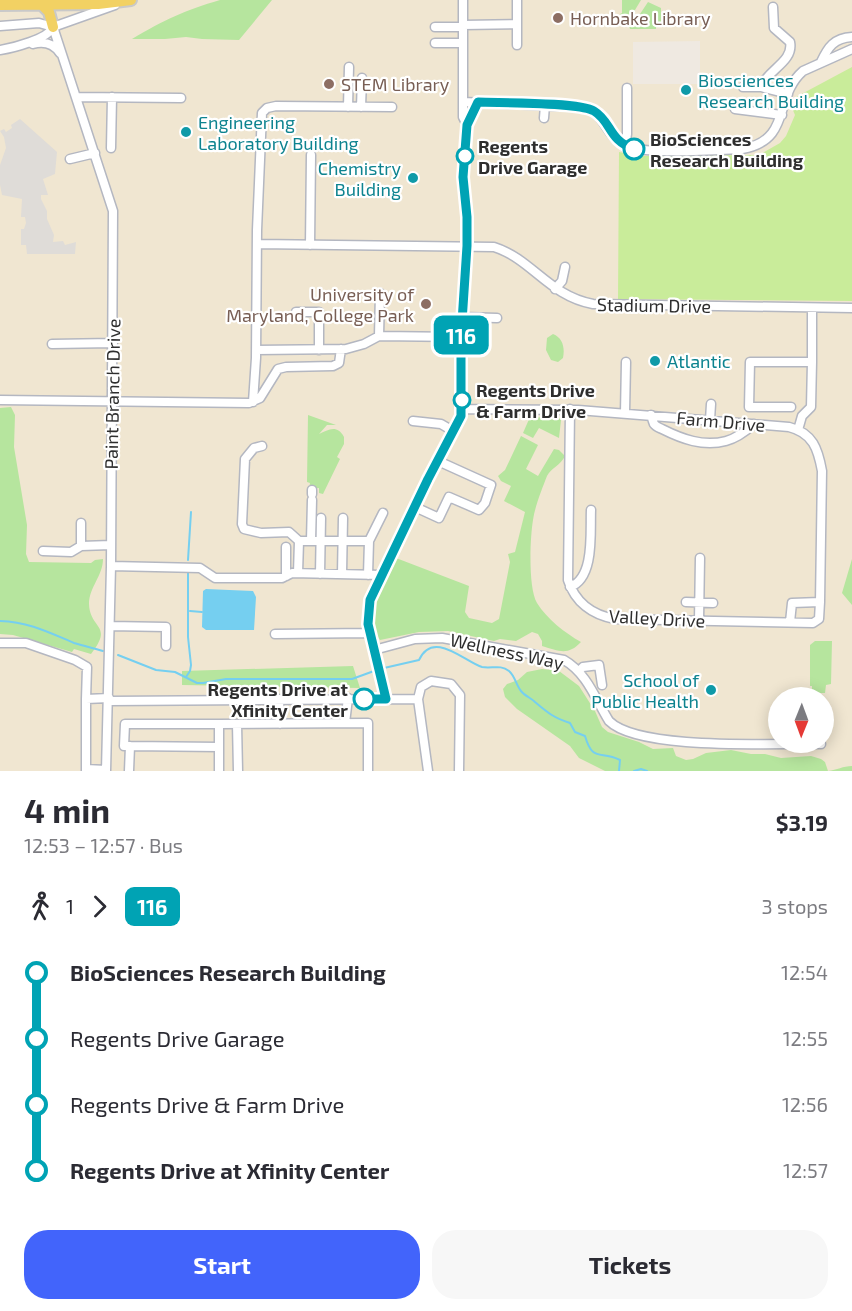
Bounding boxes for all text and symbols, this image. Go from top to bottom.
place label: Hornbake Library [570,7,711,29]
marker: Hornbake Library [551,11,565,25]
place label: Biosciences Research Building [698,69,844,112]
place label: STEM Library [341,73,450,95]
marker: STEM Library [322,77,336,91]
marker: Biosciences Research Building [679,83,693,97]
place label: Engineering Laboratory Building [198,111,359,154]
marker: Engineering Laboratory Building [179,125,193,139]
place label: BioSciences Research Building [650,128,804,171]
place label: Regents Drive Garage [478,135,587,178]
marker: BioSciences Research Building [623,138,645,160]
marker: Regents Drive Garage [456,147,474,165]
place label: Chemistry Building [318,157,401,200]
marker: Chemistry Building [406,171,420,185]
place label: University of Maryland, College Park [226,283,415,326]
street label: Stadium Drive [597,293,711,317]
marker: University of Maryland, College Park [419,297,433,311]
line badge: 116 [426,316,496,354]
street label: Paint Branch Drive [100,318,124,470]
text: 116 [446,323,476,348]
place label: Atlantic [667,350,731,372]
marker: Atlantic [648,354,662,368]
place label: Regents Drive & Farm Drive [476,379,595,422]
marker: Regents Drive & Farm Drive [453,391,471,409]
street label: Farm Drive [676,406,766,436]
street label: Valley Drive [608,604,706,632]
street label: Wellness Way [448,628,566,674]
place label: School of Public Health [591,669,700,712]
place label: Regents Drive at Xfinity Center [207,678,349,721]
marker: School of Public Health [704,683,718,697]
north arrow [768,687,834,753]
map controls [768,687,834,753]
marker: Regents Drive at Xfinity Center [353,688,375,710]
text: 4 min [24,790,110,830]
text: $3.19 [776,809,828,835]
text: 12:53 – 12:57 · Bus [24,833,183,857]
icon: walk [24,890,57,923]
icon: forward [83,890,116,923]
text: 1 [66,894,74,918]
text: 116 [137,894,168,919]
text: 3 stops [762,894,828,918]
text: BioSciences Research Building [70,959,386,985]
text: 12:54 [781,960,828,984]
text: Regents Drive Garage [70,1025,284,1051]
text: 12:55 [783,1026,828,1050]
text: Regents Drive & Farm Drive [70,1091,344,1117]
text: 12:56 [782,1092,828,1116]
text: Regents Drive at Xfinity Center [70,1157,389,1183]
text: 12:57 [783,1158,828,1182]
button: Start [24,1230,420,1299]
button: Tickets [432,1230,828,1299]

